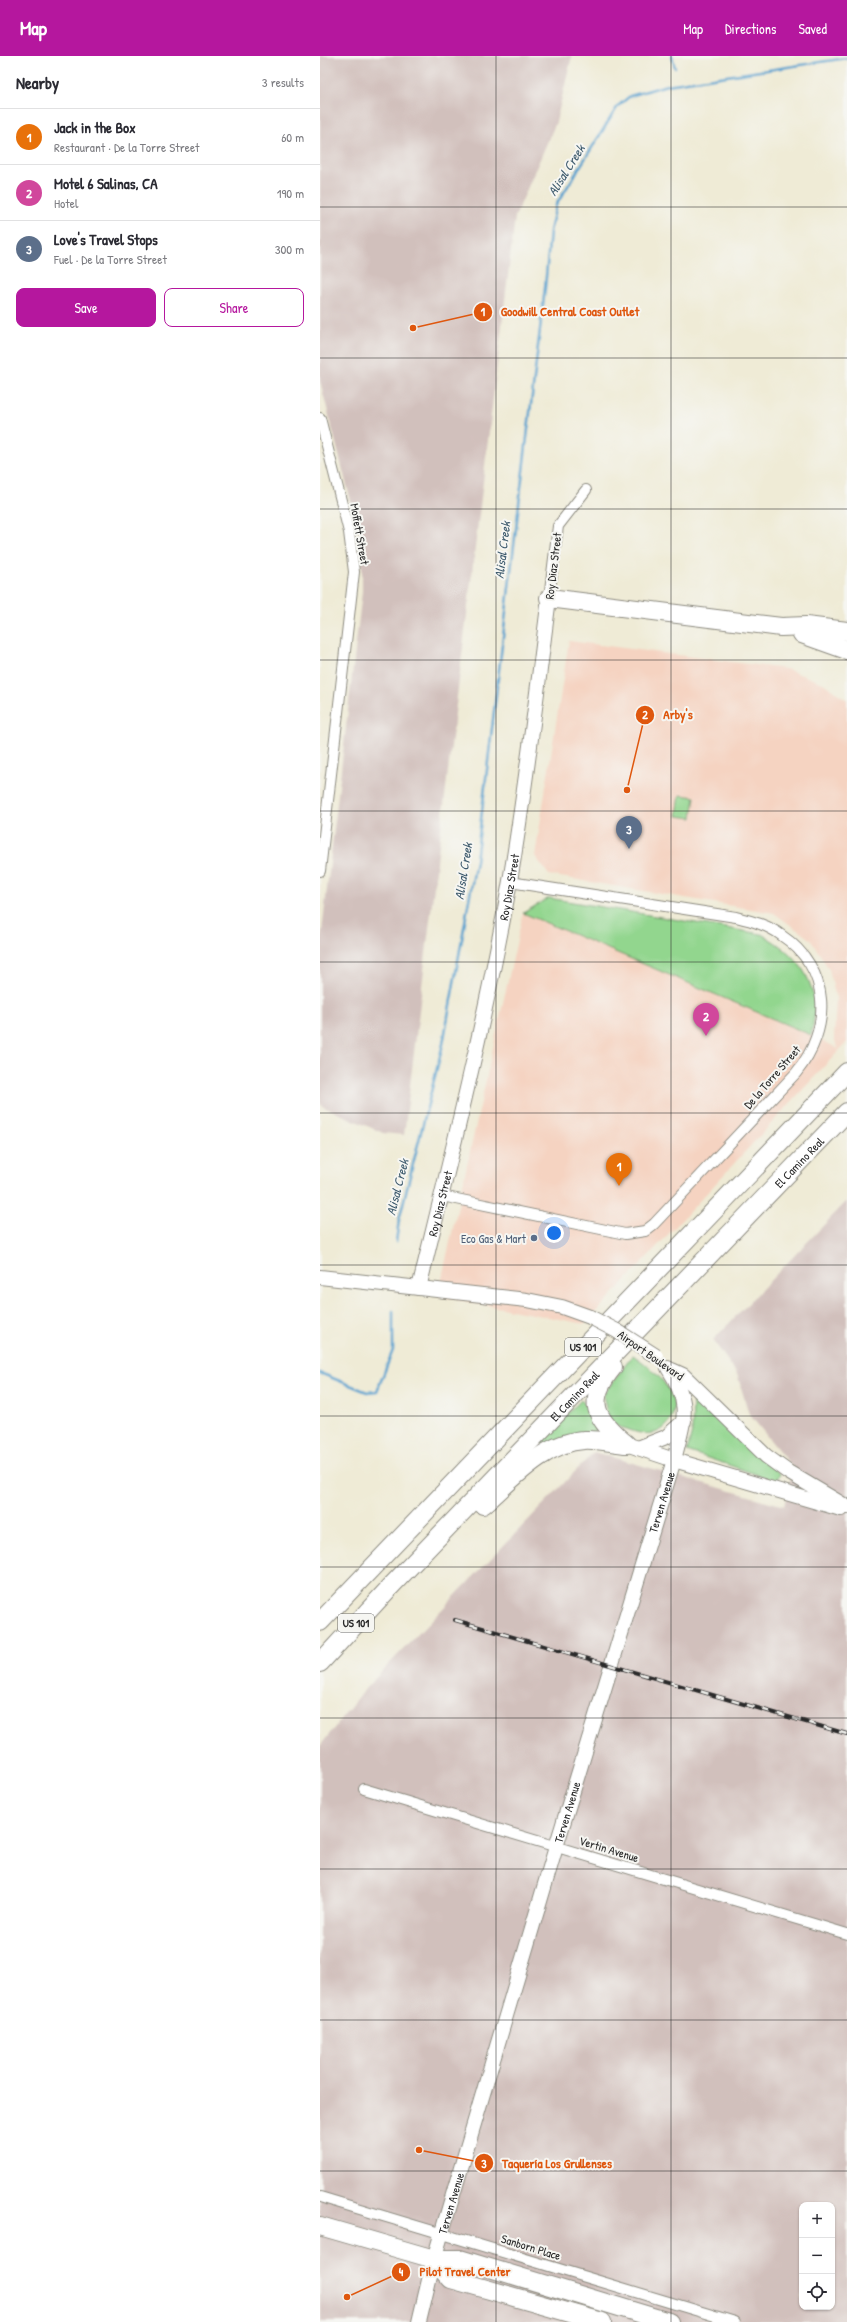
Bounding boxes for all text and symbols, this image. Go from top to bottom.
text: Map [20,15,47,41]
text: Map [683,19,703,38]
text: Directions [725,19,776,38]
text: Saved [798,19,827,38]
text: Nearby [16,71,59,94]
text: 3 results [262,73,304,91]
text: Jack in the Box [54,117,136,138]
text: 1 [27,128,31,146]
text: 60 m [281,128,304,146]
text: Restaurant · De la Torre Street [54,138,200,156]
water label: Alisal Creek [543,140,590,199]
text: Motel 6 Salinas, CA [54,173,158,194]
text: 2 [26,184,32,202]
text: 190 m [277,184,304,202]
text: Hotel [54,194,78,212]
text: Love's Travel Stops [54,229,158,250]
text: 3 [26,240,32,258]
text: 300 m [275,240,304,258]
text: Fuel · De la Torre Street [54,250,167,268]
button: Save [16,288,156,327]
button: Share [164,288,304,327]
callout: Goodwill Central Coast Outlet [473,299,647,324]
text: Goodwill Central Coast Outlet [501,302,640,320]
text: 1 [481,303,486,320]
street label: Moffett Street [346,502,374,567]
water label: Alisal Creek [490,519,515,579]
street label: Roy Diaz Street [540,531,566,600]
callout: Arby's [635,702,701,727]
text: Arby's [663,705,693,724]
text: 2 [642,706,648,723]
pin: 3 [616,816,642,849]
water label: Alisal Creek [450,840,477,901]
street label: Roy Diaz Street [495,852,523,922]
pin: 2 [693,1003,719,1036]
street label: De la Torre Street [740,1041,805,1112]
street label: El Camino Real [770,1132,828,1191]
pin: 1 [606,1153,632,1186]
water label: Alisal Creek [381,1156,413,1217]
street label: Roy Diaz Street [423,1168,456,1238]
your location [544,1223,564,1243]
place label: Eco Gas & Mart [461,1230,527,1247]
marker: Eco Gas & Mart [529,1233,539,1243]
street label: Airport Boulevard [615,1326,688,1384]
road number: US 101 [565,1338,601,1356]
street label: El Camino Real [546,1366,603,1425]
street label: Terven Avenue [644,1469,679,1535]
road number: US 101 [338,1614,374,1632]
street label: Terven Avenue [549,1779,584,1845]
street label: Vertin Avenue [577,1832,641,1866]
callout: Taquería Los Grullenses [474,2151,620,2176]
text: Taquería Los Grullenses [501,2154,612,2173]
text: 3 [481,2155,487,2172]
street label: Terven Avenue [433,2170,468,2236]
map controls [799,2202,835,2310]
button: + [799,2202,835,2238]
street label: Sanborn Place [499,2230,563,2264]
button: − [799,2238,835,2274]
callout: Pilot Travel Center [391,2259,518,2284]
text: Pilot Travel Center [419,2262,512,2280]
text: 4 [399,2263,404,2280]
button: locate [799,2274,835,2310]

